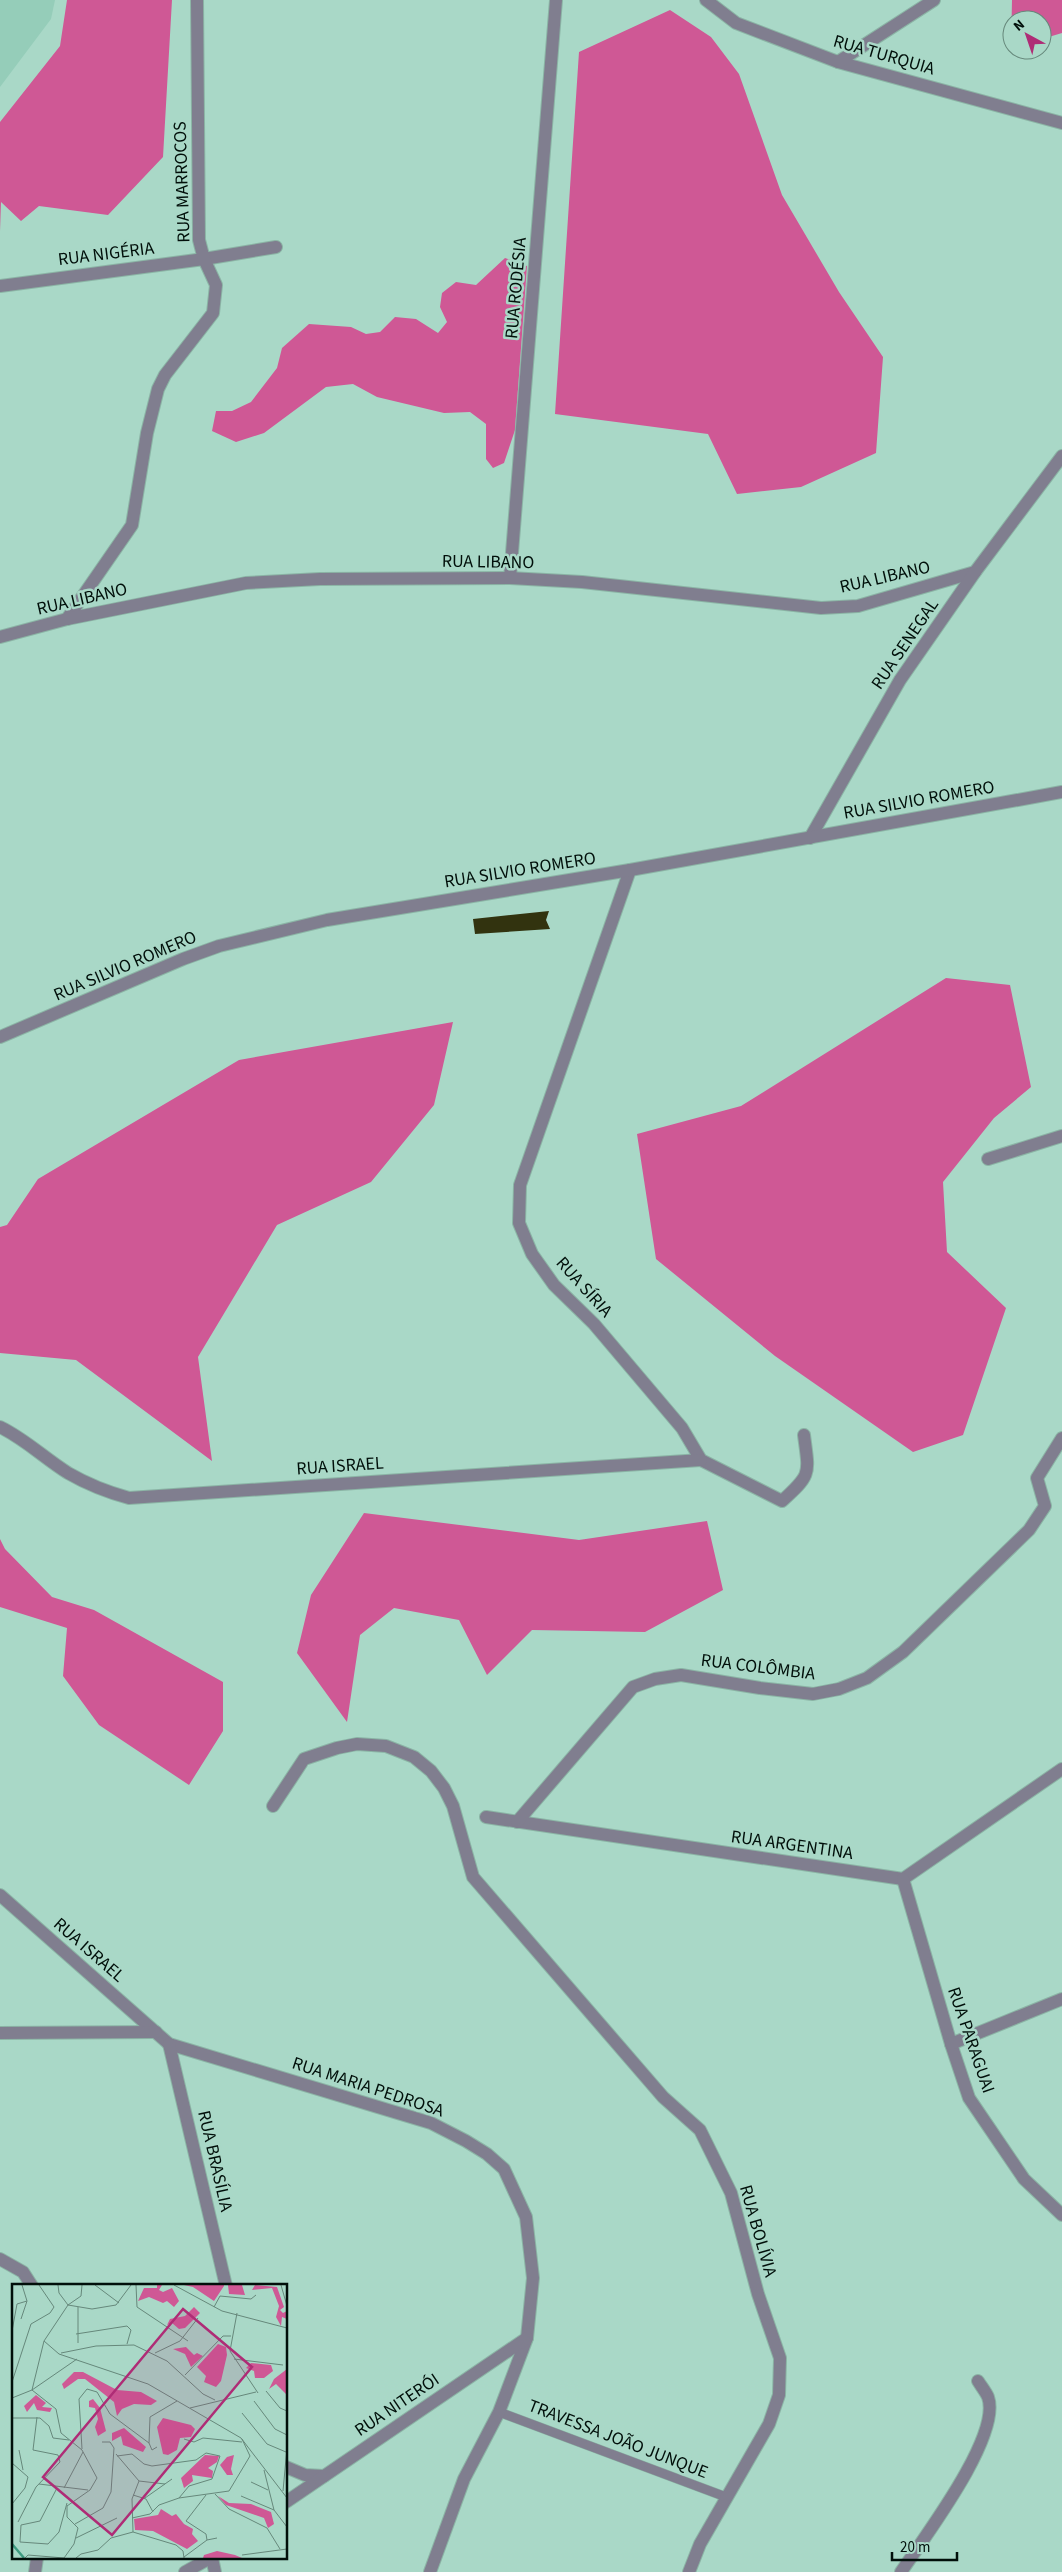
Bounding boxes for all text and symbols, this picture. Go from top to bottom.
north arrow [1002,10,1052,60]
text: N [1009,15,1029,36]
street label: RUA TURQUIA [830,29,938,81]
street label: RUA MARROCOS [167,121,197,243]
street label: RUA NIGÉRIA [57,236,156,272]
street label: RUA RODÉSIA [499,236,533,340]
street label: RUA LIBANO [442,549,534,575]
street label: RUA LIBANO [837,554,933,600]
street label: RUA LIBANO [34,576,130,622]
street label: RUA SENEGAL [865,593,945,694]
street label: RUA SILVIO ROMERO [841,774,997,826]
street label: RUA SILVIO ROMERO [442,846,598,894]
street label: RUA SILVIO ROMERO [50,925,200,1007]
street label: RUA SÍRIA [550,1251,618,1323]
street label: RUA ISRAEL [296,1450,385,1482]
street label: RUA COLÔMBIA [699,1648,817,1686]
street label: RUA ARGENTINA [729,1824,855,1866]
street label: RUA ISRAEL [48,1912,130,1988]
street label: RUA PARAGUAI [941,1984,1001,2096]
street label: RUA MARIA PEDROSA [289,2051,447,2123]
street label: RUA BRASÍLIA [191,2108,239,2214]
street label: RUA BOLÍVIA [733,2182,783,2280]
inset map [12,2284,288,2560]
street label: RUA NITERÓI [350,2367,444,2443]
street label: TRAVESSA JOÃO JUNQUE [524,2393,712,2485]
scale bar [892,2530,957,2562]
text: 20 m [900,2537,930,2558]

